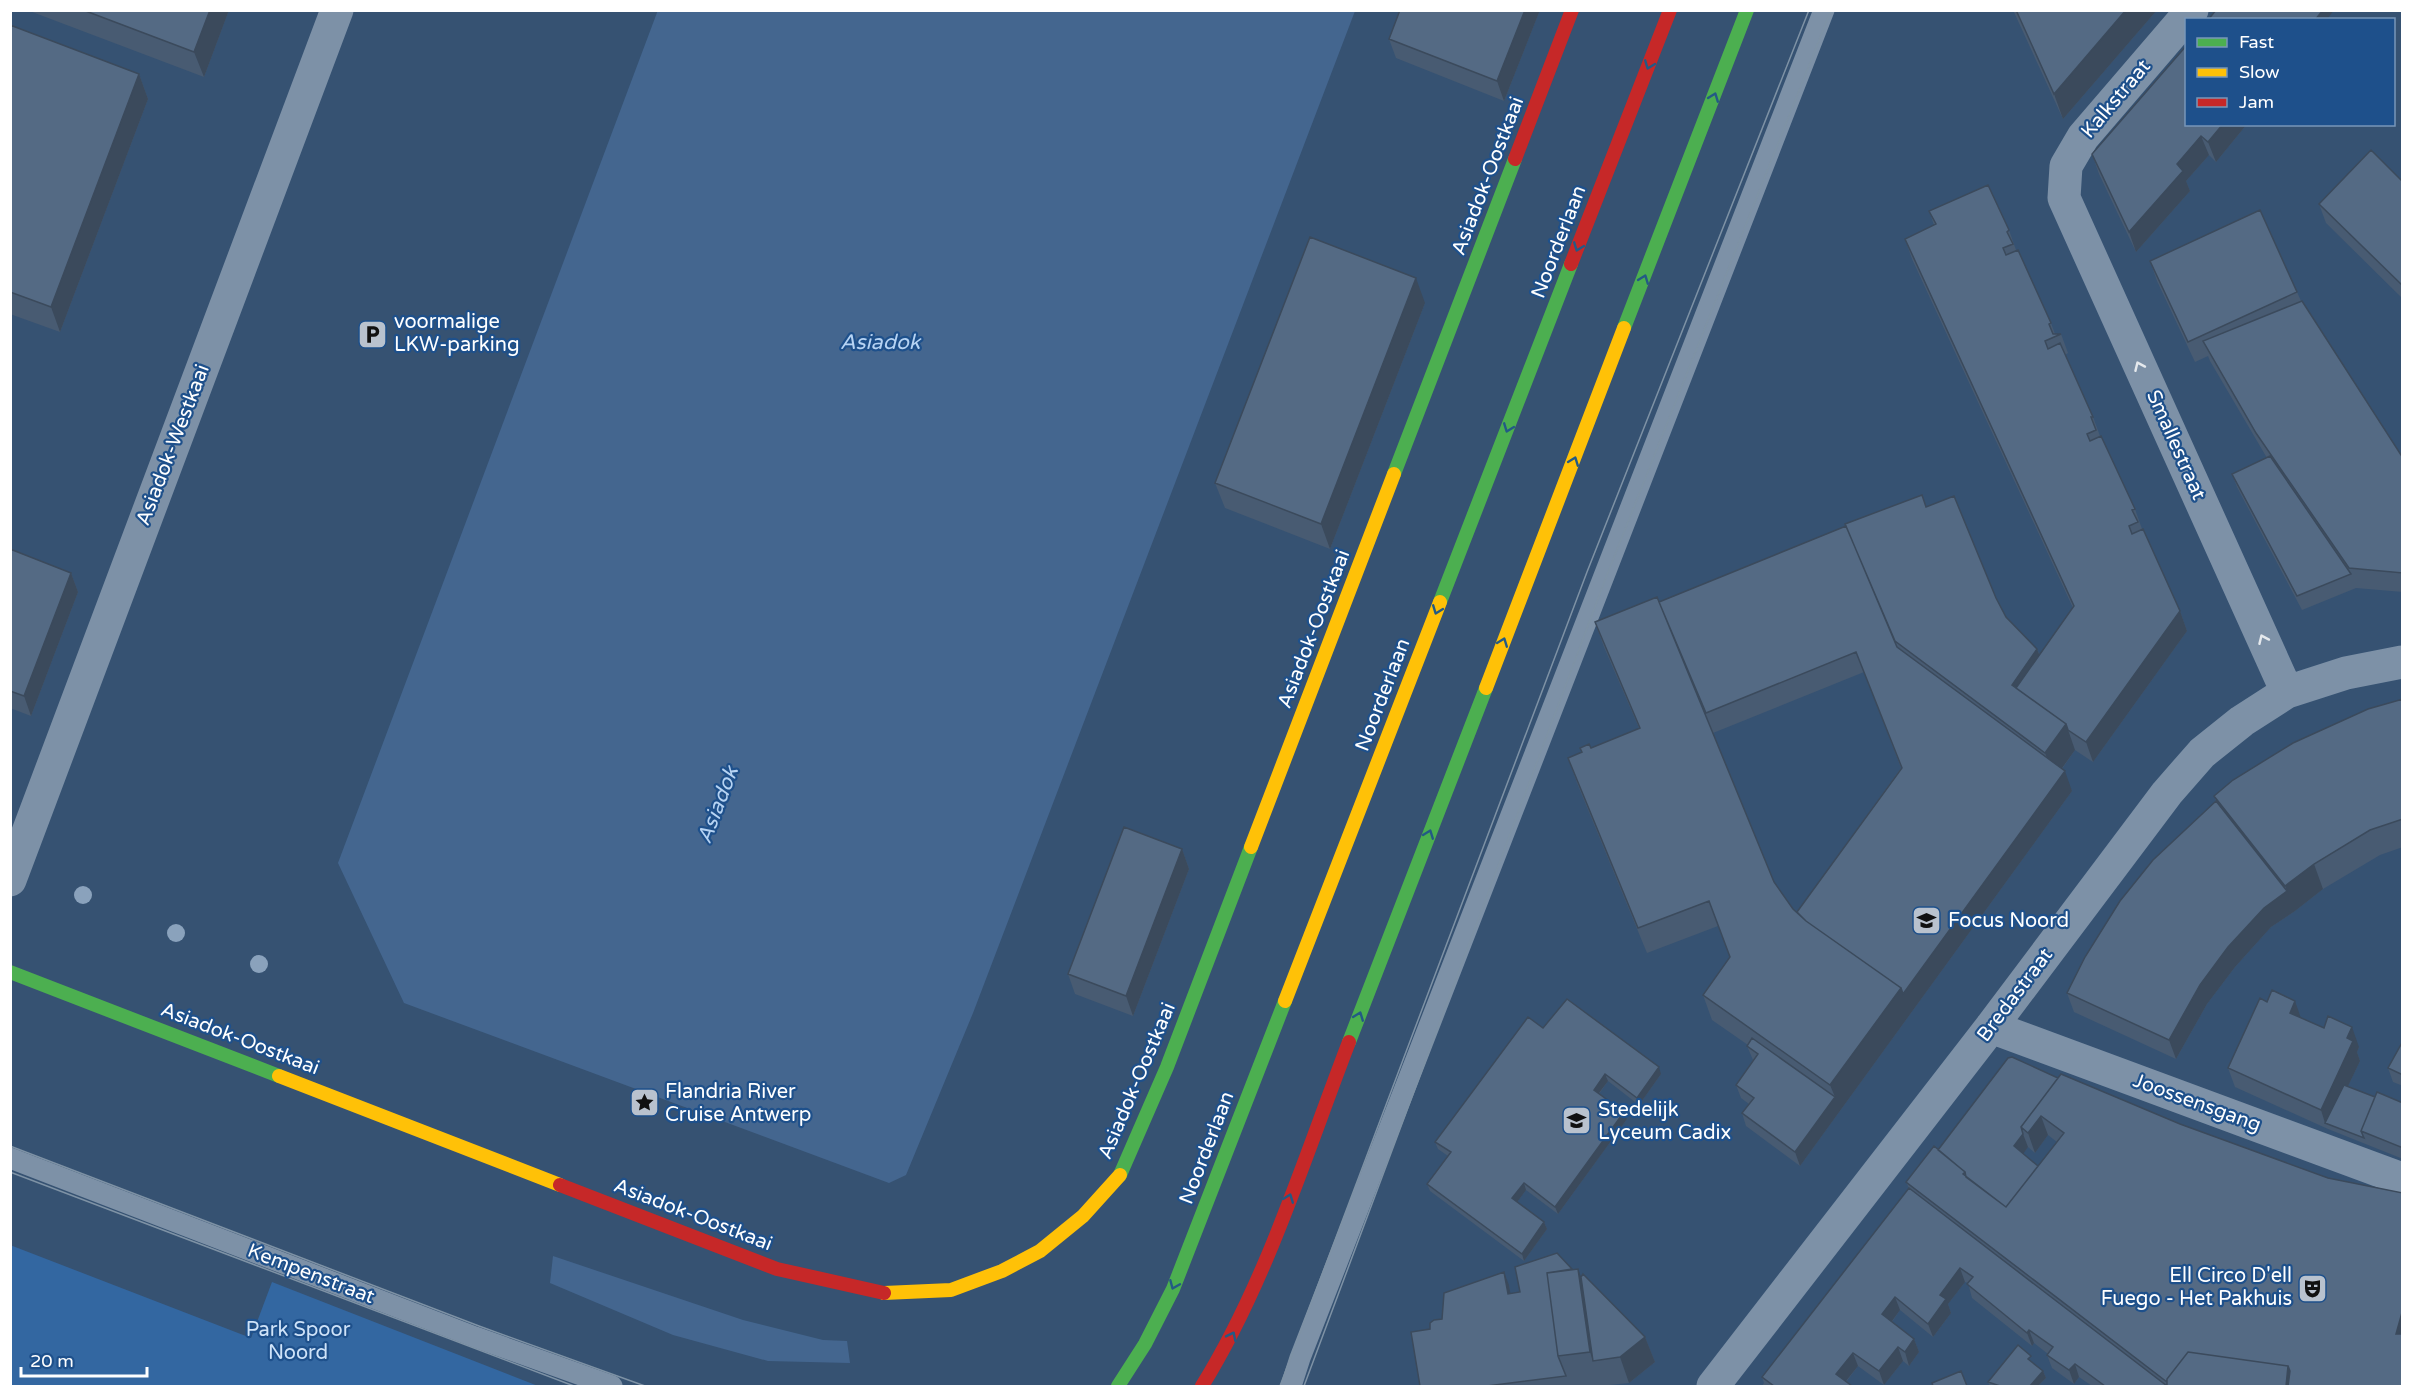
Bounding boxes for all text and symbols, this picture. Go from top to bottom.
legend [2185,18,2395,126]
text: Fast [2239,31,2274,53]
street label: Kalkstraat [2076,55,2156,143]
one-way arrow [1644,59,1656,70]
text: Slow [2239,61,2280,83]
text: Jam [2239,91,2274,113]
one-way arrow [1707,92,1719,103]
street label: Asiadok-Oostkaai [1447,93,1529,259]
street label: Noorderlaan [1527,182,1591,302]
one-way arrow [1573,241,1585,252]
one-way arrow [1637,274,1649,285]
place label: voormalige LKW-parking [394,310,520,357]
parking icon: voormalige LKW-parking [357,318,389,350]
water label: Asiadok [840,330,922,355]
street label: Asiadok-Westkaai [131,361,215,529]
one-way arrow [2135,361,2147,372]
street label: Smallestraat [2141,386,2211,504]
one-way arrow [1502,423,1515,433]
one-way arrow [1567,456,1579,467]
street label: Asiadok-Oostkaai [1273,546,1355,712]
one-way arrow [1432,604,1444,615]
street label: Noorderlaan [1351,635,1415,755]
one-way arrow [2259,635,2271,646]
one-way arrow [1496,638,1508,649]
water label: Asiadok [692,762,745,847]
one-way arrow [1422,829,1434,840]
school or university icon: Focus Noord [1911,905,1943,937]
place label: Focus Noord [1948,909,2069,933]
street label: Bredastraat [1972,943,2058,1047]
street label: Asiadok-Oostkaai [157,998,323,1080]
street label: Asiadok-Oostkaai [1093,999,1181,1163]
one-way arrow [1352,1011,1364,1022]
street label: Joossensgang [2130,1069,2264,1137]
place label: Flandria River Cruise Antwerp [665,1080,811,1127]
place icon: Flandria River Cruise Antwerp [628,1087,660,1119]
street label: Noorderlaan [1175,1088,1239,1208]
place label: Stedelijk Lyceum Cadix [1598,1098,1731,1145]
school or university icon: Stedelijk Lyceum Cadix [1561,1105,1593,1137]
street label: Asiadok-Oostkaai [610,1174,776,1256]
one-way arrow [1282,1193,1294,1204]
street label: Kempenstraat [244,1239,378,1309]
place label: Ell Circo D'ell Fuego - Het Pakhuis [2101,1264,2292,1311]
theatre icon: Ell Circo D'ell Fuego - Het Pakhuis [2297,1272,2329,1304]
one-way arrow [1169,1279,1181,1290]
park label: Park Spoor Noord [246,1318,351,1365]
one-way arrow [1224,1332,1236,1343]
scale bar [21,1340,147,1378]
text: 20 m [30,1350,74,1372]

